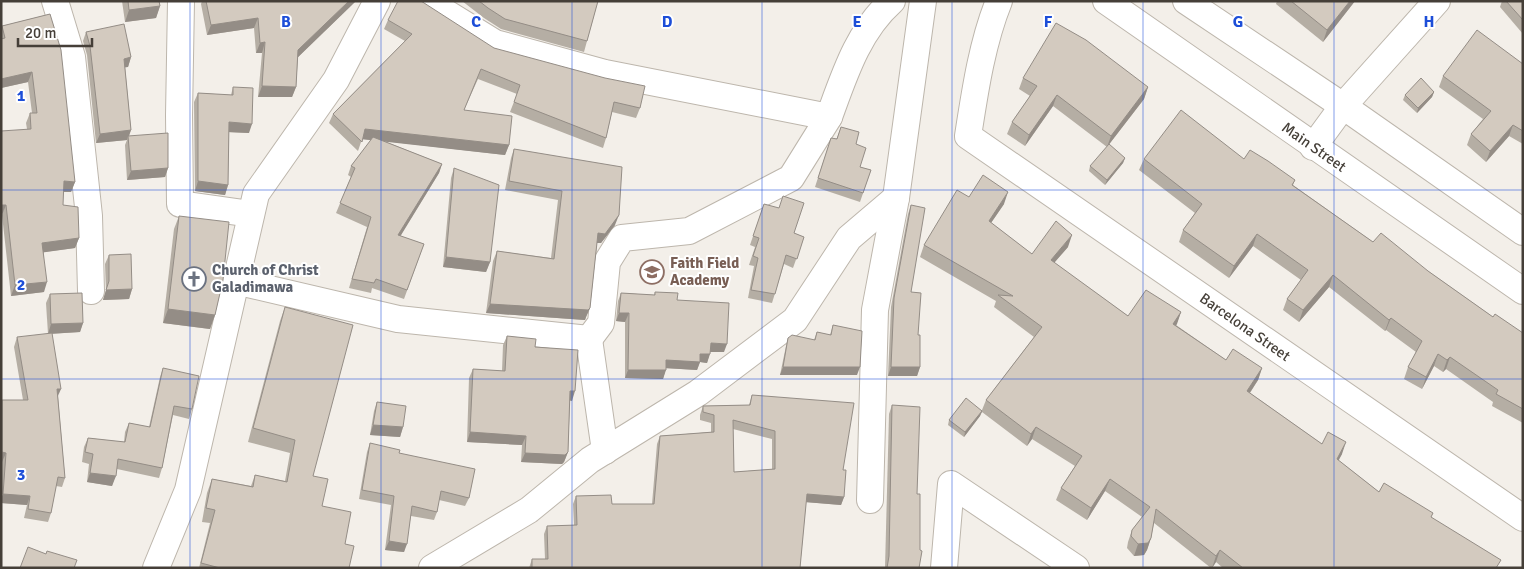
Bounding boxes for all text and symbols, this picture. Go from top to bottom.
text: B [281,12,291,32]
text: C [471,12,481,32]
text: D [662,12,673,32]
text: E [852,12,862,32]
text: F [1044,12,1053,32]
text: G [1233,12,1243,32]
text: H [1424,12,1434,32]
scale bar [18,15,91,47]
text: 20 m [25,24,56,42]
text: 1 [17,86,26,106]
street label: Main Street [1278,118,1350,176]
place label: Faith Field Academy [670,254,739,289]
school or university icon: Faith Field Academy [639,259,665,285]
place label: Church of Christ Galadimawa [212,261,319,296]
church icon: Church of Christ Galadimawa [181,266,207,292]
text: 2 [17,275,25,295]
street label: Barcelona Street [1196,289,1294,365]
text: 3 [17,465,25,485]

